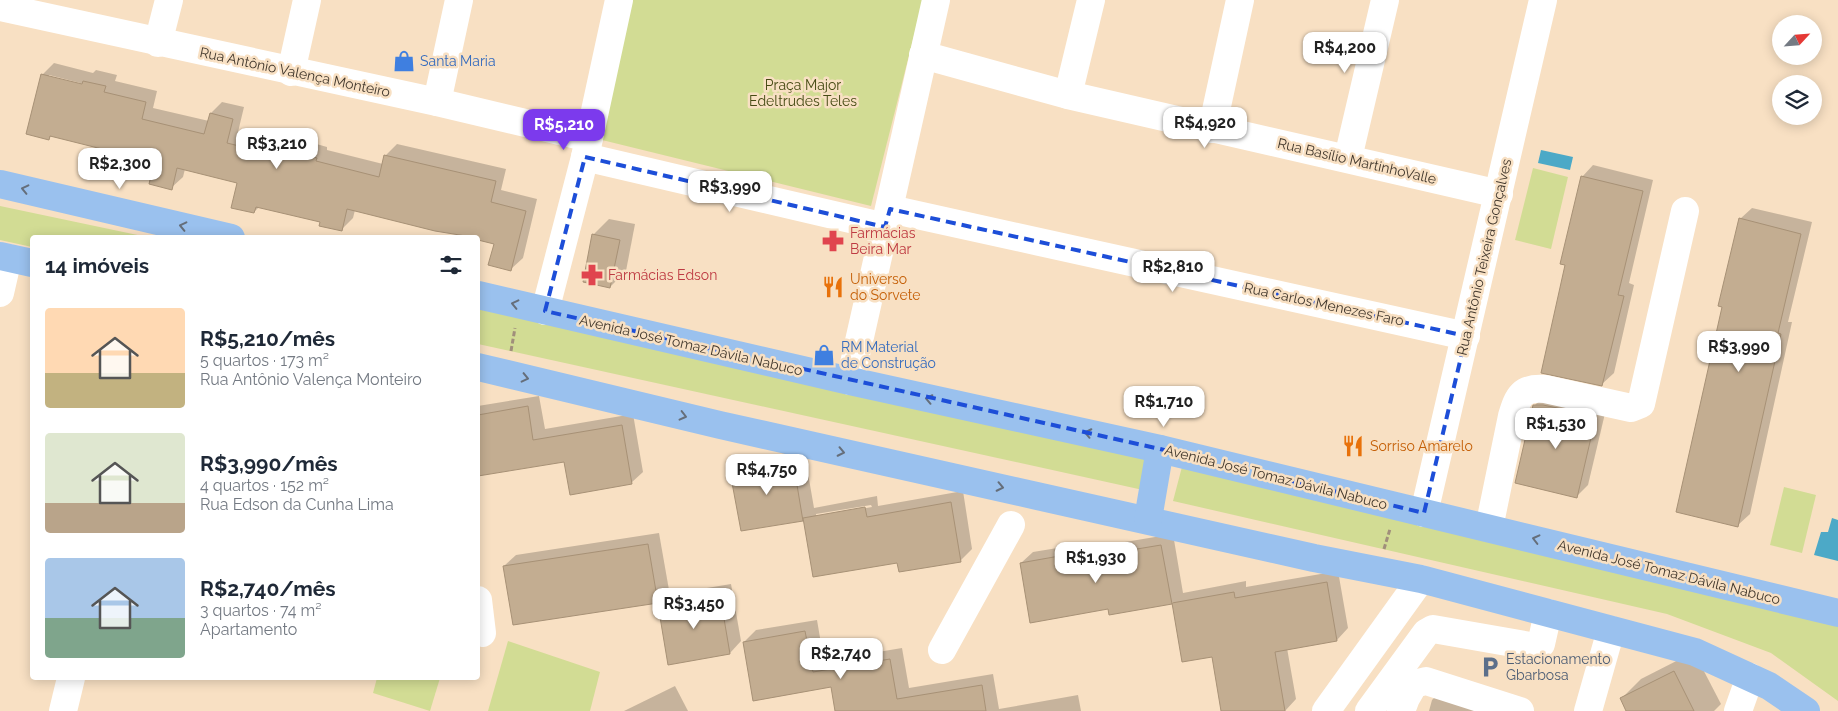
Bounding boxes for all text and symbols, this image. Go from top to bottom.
north arrow [1772,15,1822,65]
map controls [1772,15,1822,125]
pin: R$4,200 [1299,32,1391,74]
text: R$4,200 [1314,38,1376,57]
street label: Rua Antônio Valença Monteiro [198,44,392,100]
shop icon: Santa Maria [391,48,417,74]
place label: Santa Maria [420,53,496,69]
button: layers [1772,75,1822,125]
park label: Praça Major Edeltrudes Teles [749,77,857,109]
pin: R$4,920 [1159,106,1251,149]
pin: R$5,210 [518,108,610,151]
text: R$4,920 [1174,113,1236,132]
text: R$5,210 [534,115,594,134]
pin: R$3,210 [231,128,323,170]
text: R$3,210 [247,134,307,153]
street label: Rua Basílio MartinhoValle [1276,135,1438,187]
pin: R$2,300 [74,148,166,190]
text: R$2,300 [89,154,151,173]
street label: Rua Antônio Teixeira Gonçalves [1454,157,1514,357]
pin: R$3,990 [684,170,776,213]
text: R$3,990 [699,177,761,196]
one-way arrow [20,184,29,195]
one-way arrow [179,221,188,232]
place label: Farmácias Beira Mar [850,225,916,257]
pharmacy icon: Farmácias Beira Mar [820,228,846,254]
pin: R$2,810 [1127,250,1219,293]
icon: filters [437,251,465,279]
text: 14 imóveis [45,253,149,278]
text: R$2,810 [1143,257,1203,276]
pharmacy icon: Farmácias Edson [579,262,605,288]
place label: Farmácias Edson [608,267,717,283]
place label: Universo do Sorvete [850,271,921,303]
restaurant icon: Universo do Sorvete [820,274,846,300]
street label: Rua Carlos Menezes Faro [1243,279,1405,329]
one-way arrow [511,299,520,310]
street label: Avenida José Tomaz Dávila Nabuco [578,311,804,379]
text: R$5,210/mês [200,326,335,351]
icon: home [85,328,145,388]
pin: R$3,990 [1693,330,1785,373]
text: R$3,990 [1708,337,1770,356]
place label: RM Material de Construção [841,339,936,371]
shop icon: RM Material de Construção [811,342,837,368]
text: 5 quartos · 173 m² [200,351,329,370]
text: Rua Antônio Valença Monteiro [200,370,422,389]
one-way arrow [520,372,529,383]
pin: R$1,710 [1118,386,1210,428]
text: R$1,710 [1135,392,1193,411]
one-way arrow [925,394,934,404]
pin: R$1,530 [1510,408,1602,450]
one-way arrow [678,410,687,421]
text: R$1,530 [1526,414,1586,433]
one-way arrow [1084,428,1093,439]
restaurant icon: Sorriso Amarelo [1340,433,1366,459]
place label: Sorriso Amarelo [1370,438,1473,454]
street label: Avenida José Tomaz Dávila Nabuco [1163,442,1389,512]
one-way arrow [837,446,846,457]
text: R$3,990/mês [200,451,338,476]
icon: home [85,453,145,513]
pin: R$4,750 [721,454,813,496]
text: R$4,750 [737,460,797,479]
text: 4 quartos · 152 m² [200,476,329,495]
one-way arrow [996,481,1005,492]
text: Rua Edson da Cunha Lima [200,495,394,514]
one-way arrow [1531,534,1540,545]
street label: Avenida José Tomaz Dávila Nabuco [1556,537,1782,607]
pin: R$1,930 [1050,542,1142,584]
text: R$1,930 [1066,548,1126,567]
text: R$2,740/mês [200,576,336,601]
icon: home [85,578,145,638]
pin: R$3,450 [648,588,740,630]
text: R$3,450 [663,594,725,613]
text: 3 quartos · 74 m² [200,601,321,620]
text: Apartamento [200,620,297,639]
pin: R$2,740 [795,638,887,680]
text: R$2,740 [811,644,871,663]
place label: Estacionamento Gbarbosa [1506,651,1611,683]
parking icon: Estacionamento Gbarbosa [1477,654,1503,680]

